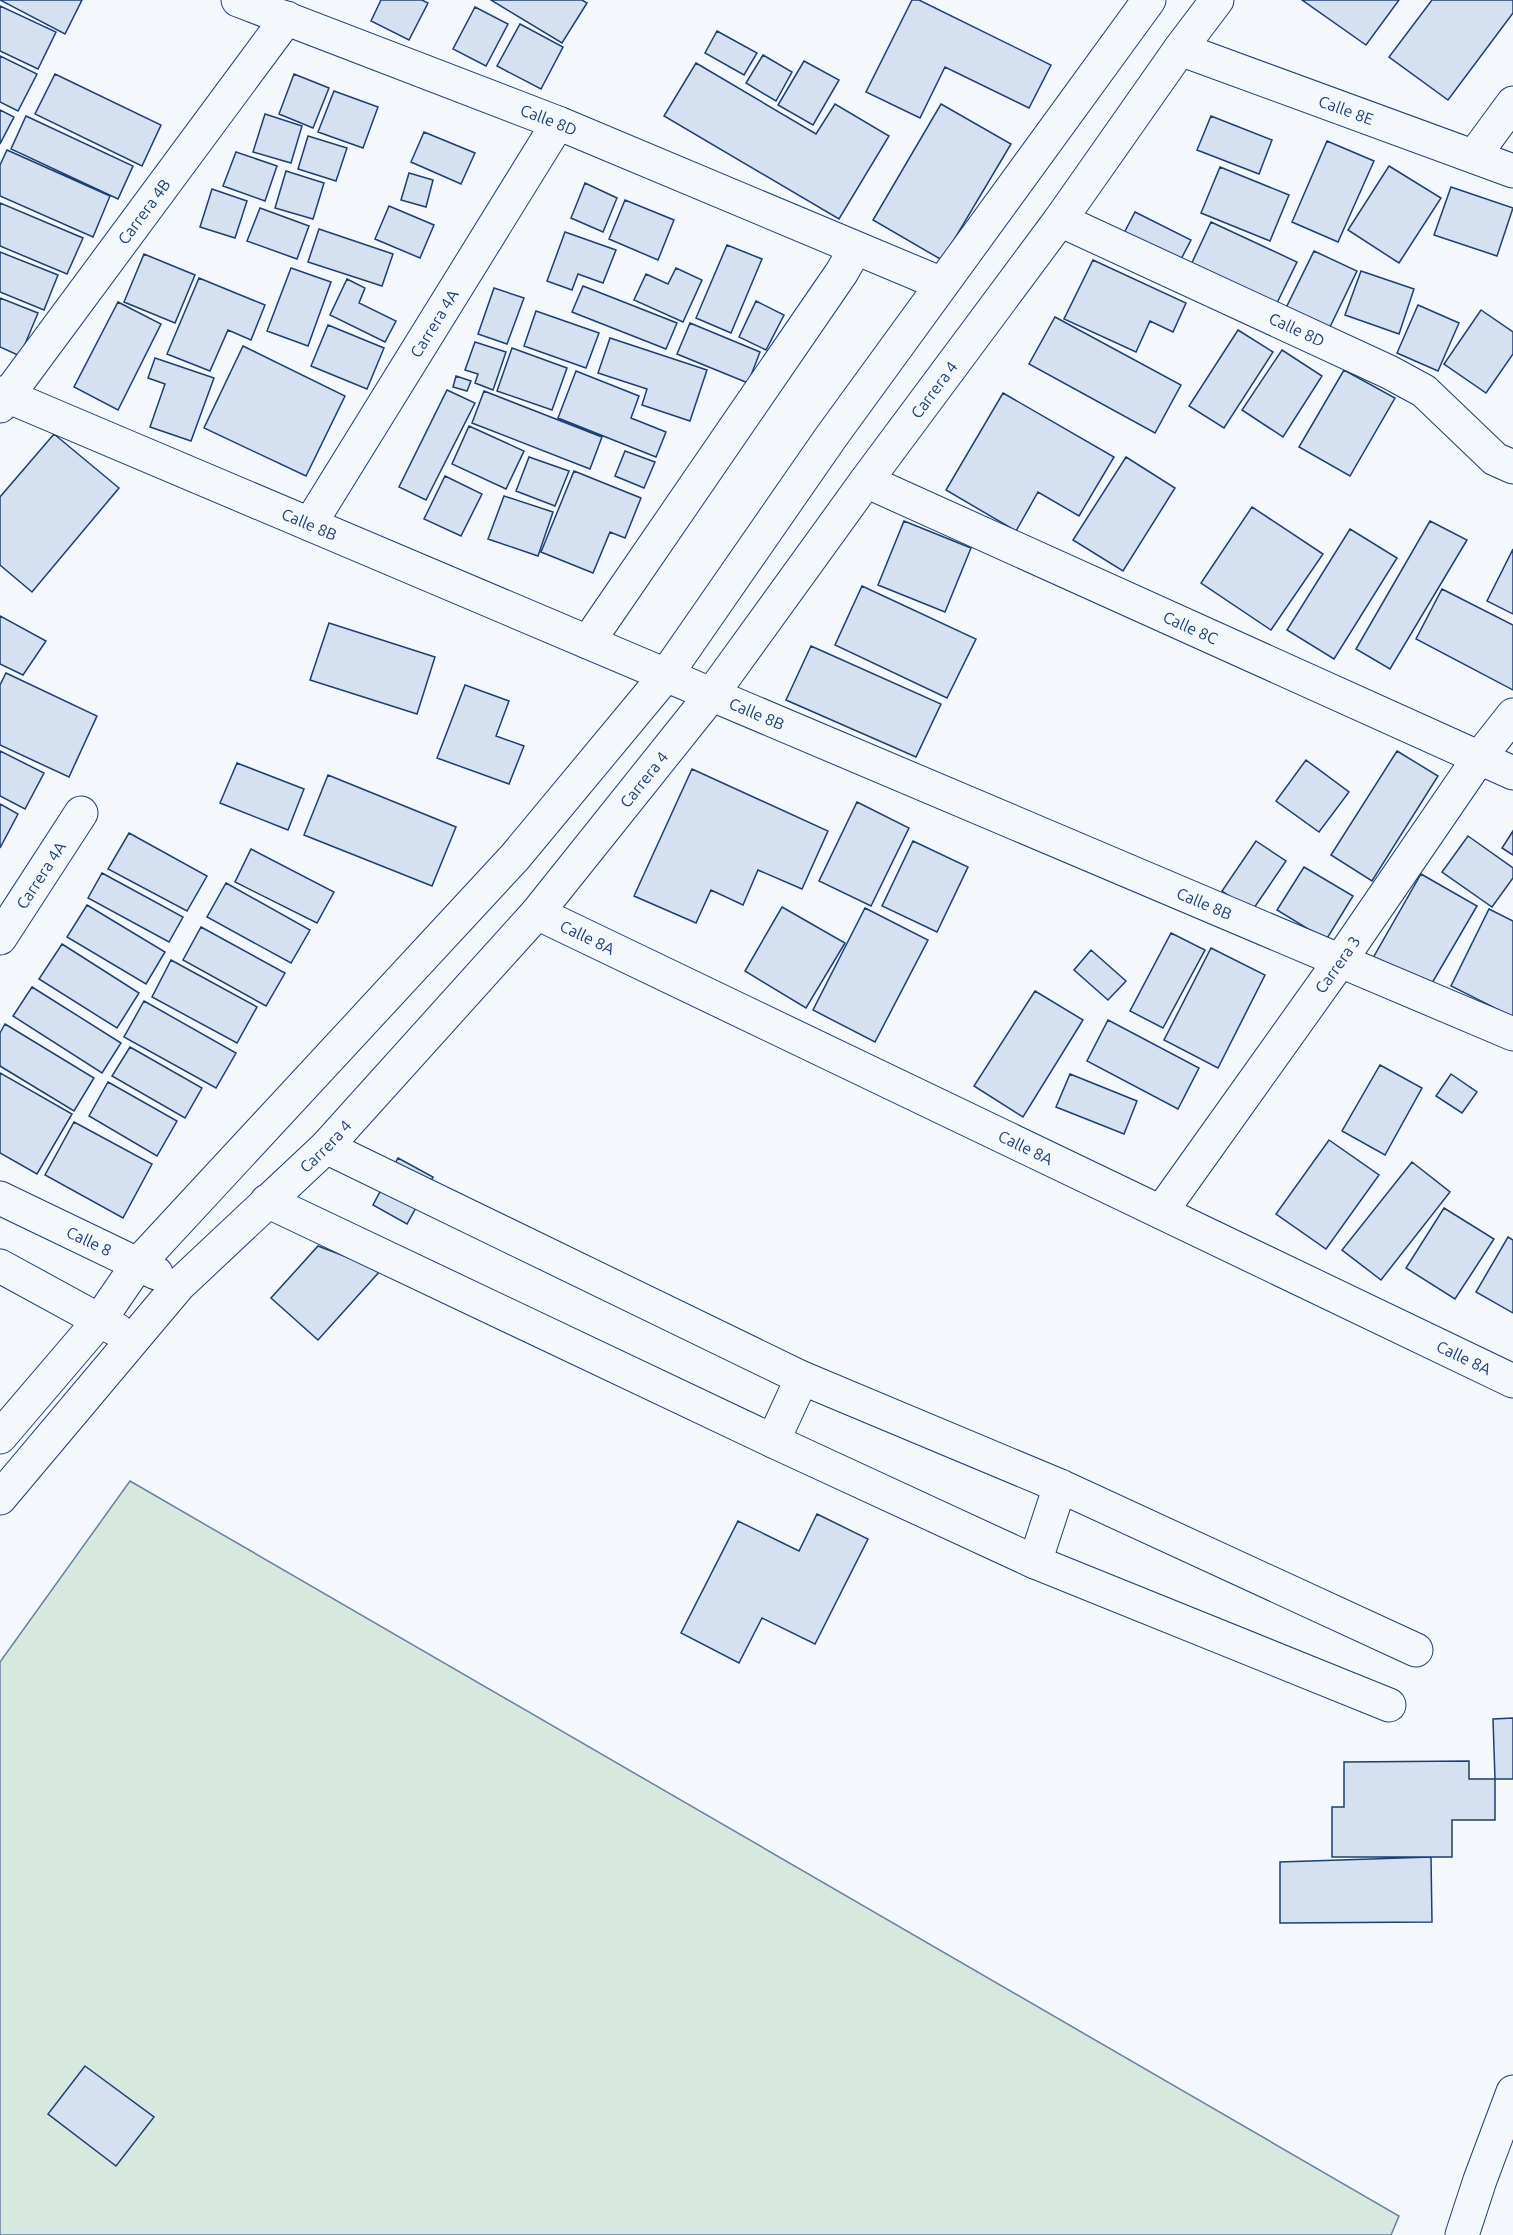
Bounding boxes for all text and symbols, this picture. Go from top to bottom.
street label: Calle 8E [1316,92,1376,128]
street label: Calle 8D [518,100,580,139]
street label: Carrera 4B [114,175,174,247]
street label: Carrera 4A [406,286,462,361]
street label: Calle 8D [1266,309,1328,350]
street label: Carrera 4 [907,358,961,421]
street label: Calle 8B [279,504,340,544]
street label: Calle 8C [1160,607,1221,648]
street label: Calle 8B [727,694,787,733]
street label: Carrera 4 [616,748,671,811]
street label: Carrera 4A [12,838,69,912]
street label: Calle 8B [1174,884,1235,923]
street label: Calle 8A [557,916,618,958]
street label: Carrera 3 [1311,932,1364,997]
street label: Carrera 4 [296,1116,355,1176]
street label: Calle 8A [995,1127,1056,1168]
street label: Calle 8 [64,1222,115,1259]
street label: Calle 8A [1434,1337,1495,1378]

